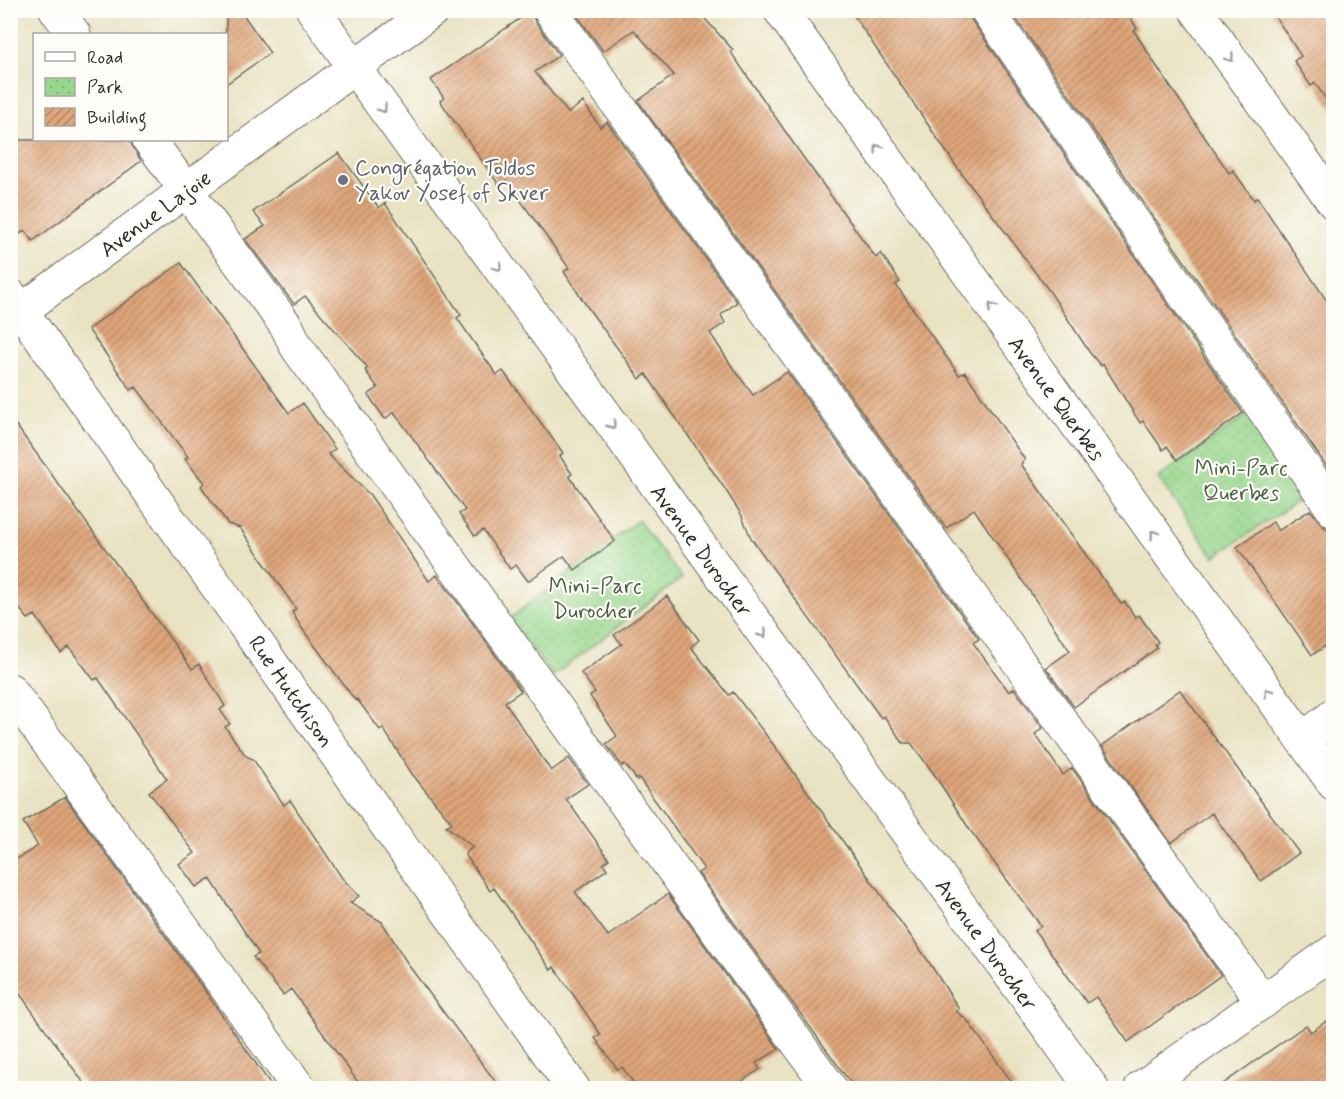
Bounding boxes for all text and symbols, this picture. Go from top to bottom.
legend [33,33,228,141]
text: Road [87,46,123,70]
one-way arrow [1222,52,1233,63]
text: Park [87,76,123,100]
one-way arrow [376,103,387,114]
text: Building [87,106,147,132]
one-way arrow [874,144,885,155]
place label: Congrégation Toldos Yakov Yosef of Skver [355,155,549,208]
street label: Avenue Lajoie [95,165,218,265]
marker: Congrégation Toldos Yakov Yosef of Skver [336,173,350,187]
one-way arrow [491,260,502,271]
one-way arrow [988,303,999,314]
street label: Avenue Querbes [1001,331,1110,467]
one-way arrow [605,419,616,430]
park label: Mini-Parc Querbes [1194,455,1288,508]
street label: Avenue Durocher [643,479,758,623]
one-way arrow [1150,529,1161,540]
park label: Mini-Parc Durocher [548,573,642,626]
one-way arrow [756,628,767,639]
street label: Rue Hutchison [241,631,339,754]
one-way arrow [1264,688,1275,699]
street label: Avenue Durocher [928,873,1043,1017]

